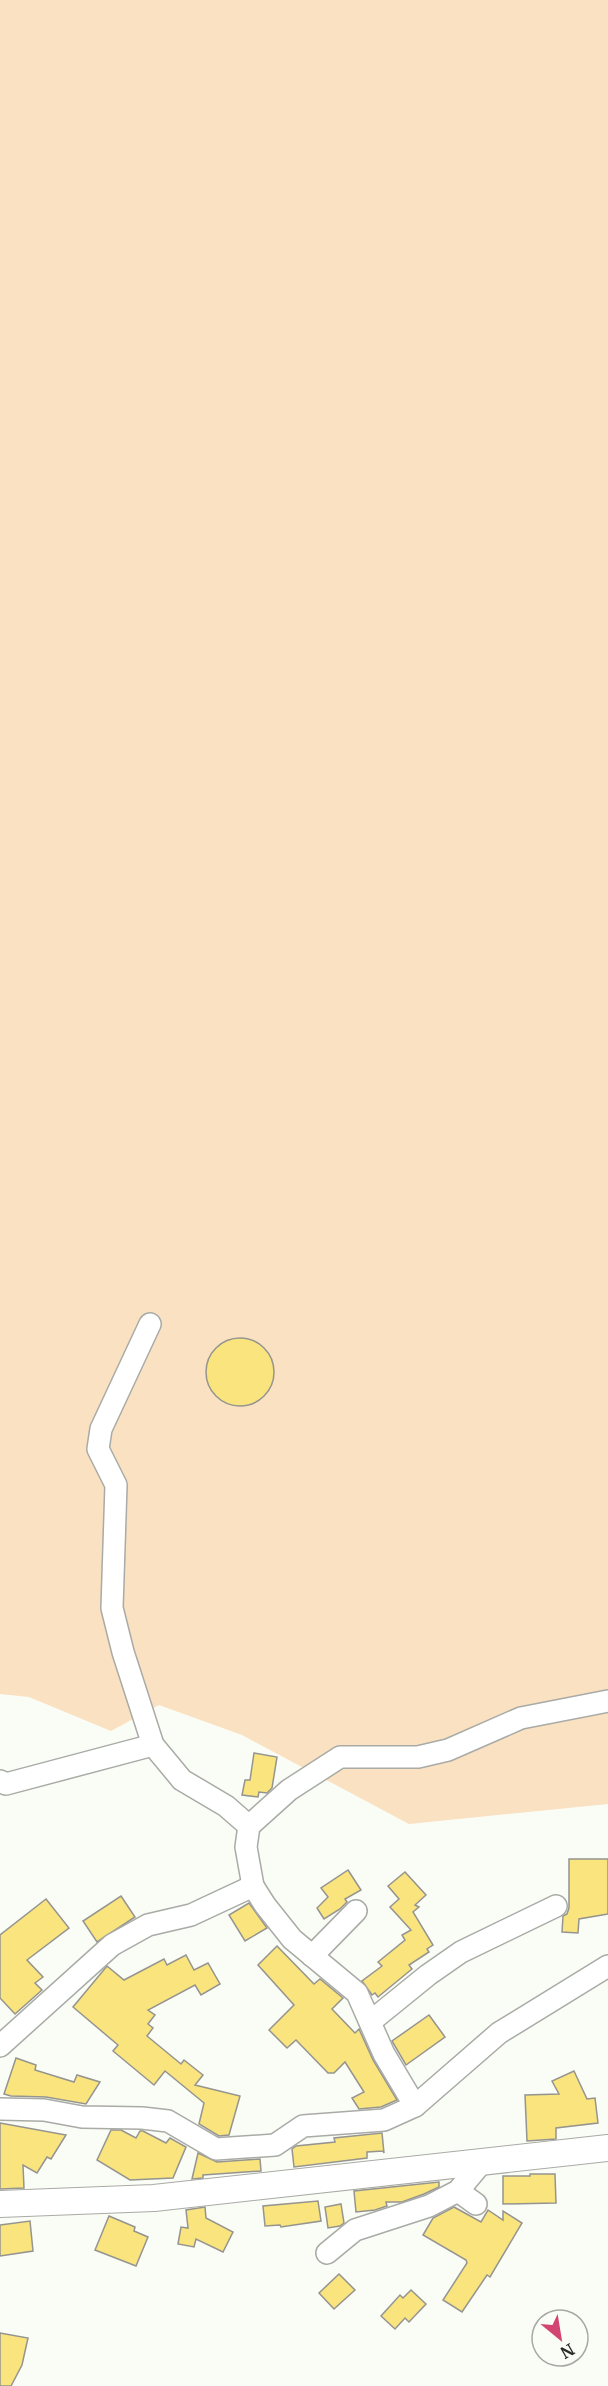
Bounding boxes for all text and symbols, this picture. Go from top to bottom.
north arrow [530,2308,590,2368]
text: N [557,2339,578,2363]

